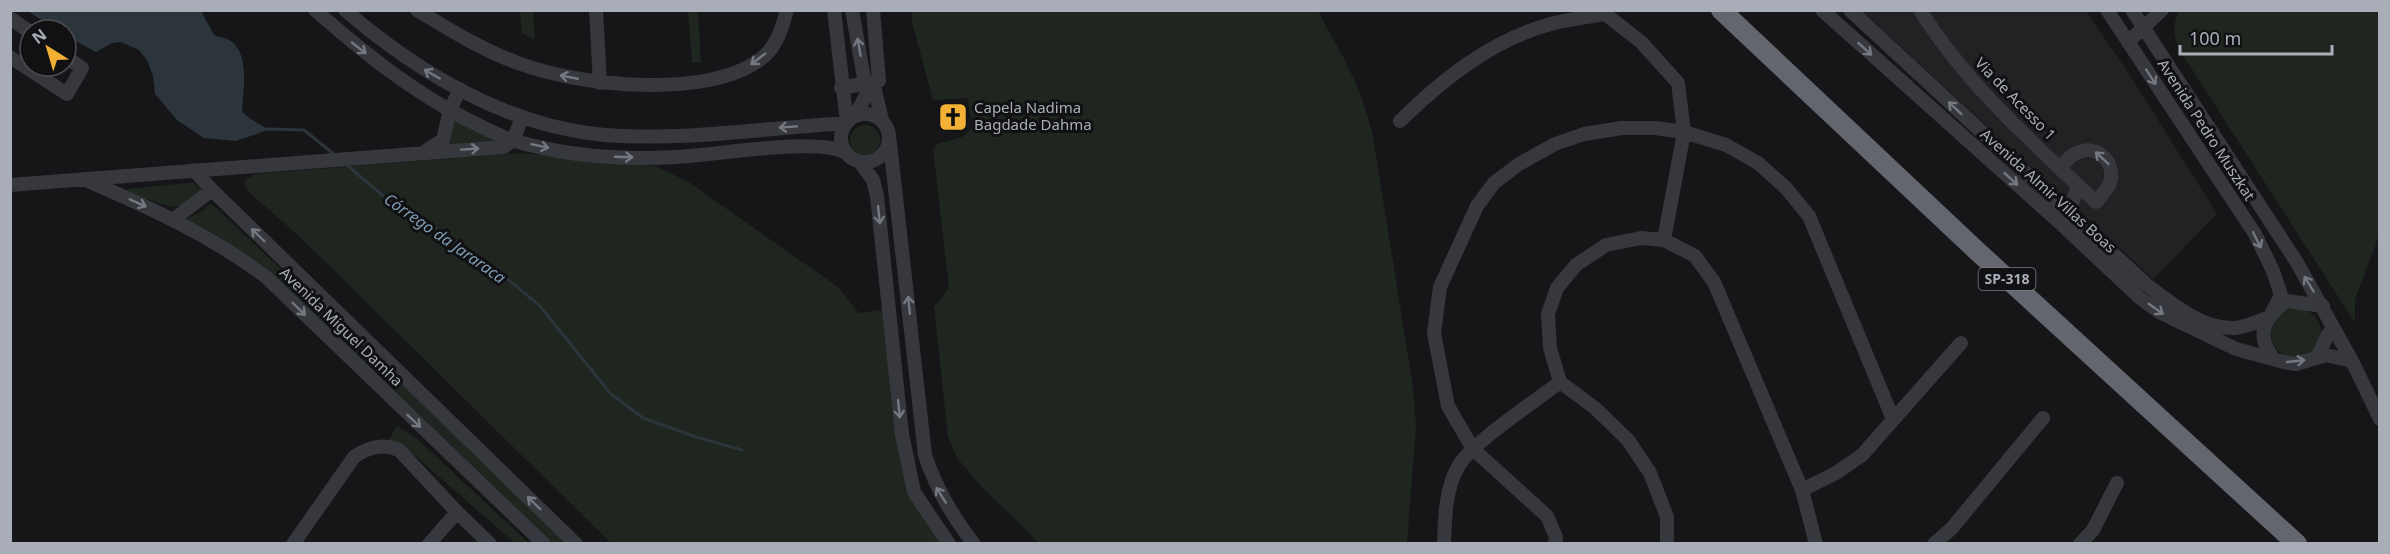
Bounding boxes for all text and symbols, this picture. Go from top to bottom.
north arrow [18,18,78,78]
scale bar [2180,18,2332,56]
text: N [27,23,51,49]
text: 100 m [2189,26,2241,50]
one-way arrow [853,38,864,57]
one-way arrow [351,42,367,55]
one-way arrow [1857,42,1872,56]
one-way arrow [751,53,767,65]
street label: Via de Acesso 1 [1971,53,2060,144]
street label: Avenida Pedro Muszkat [2154,55,2260,205]
one-way arrow [424,67,441,79]
one-way arrow [2145,68,2157,85]
one-way arrow [560,71,580,82]
place label: Capela Nadima Bagdade Dahma [974,97,1092,134]
church icon: Capela Nadima Bagdade Dahma [937,101,969,133]
one-way arrow [1948,101,1963,115]
one-way arrow [779,122,799,133]
street label: Avenida Almir Villas Boas [1976,124,2121,257]
one-way arrow [530,141,549,152]
one-way arrow [460,143,479,154]
one-way arrow [2095,151,2110,165]
one-way arrow [614,152,634,163]
one-way arrow [2003,172,2018,186]
water label: Córrego da Jararaca [380,188,510,288]
one-way arrow [128,197,146,209]
one-way arrow [873,204,884,224]
one-way arrow [250,227,265,242]
one-way arrow [2252,231,2264,249]
street label: Avenida Miguel Damha [276,262,407,390]
road number: SP-318 [1978,268,2036,290]
one-way arrow [2303,276,2315,293]
one-way arrow [903,295,914,315]
one-way arrow [291,302,306,317]
one-way arrow [2147,303,2164,315]
one-way arrow [2286,355,2305,366]
one-way arrow [894,398,905,418]
one-way arrow [407,414,422,428]
one-way arrow [935,487,947,504]
one-way arrow [527,496,542,510]

